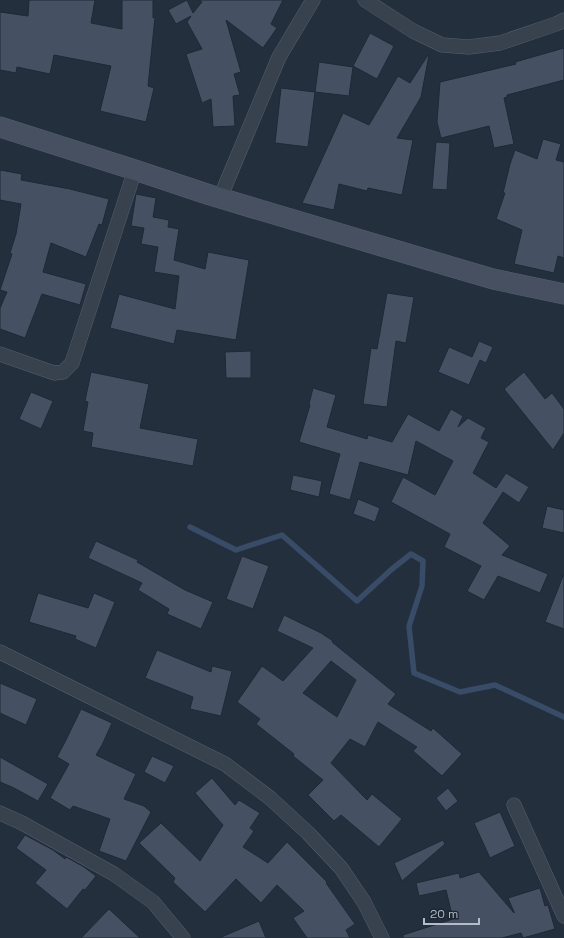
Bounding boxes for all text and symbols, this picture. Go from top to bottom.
scale bar [424,900,479,926]
text: 20 m [430,906,458,922]

